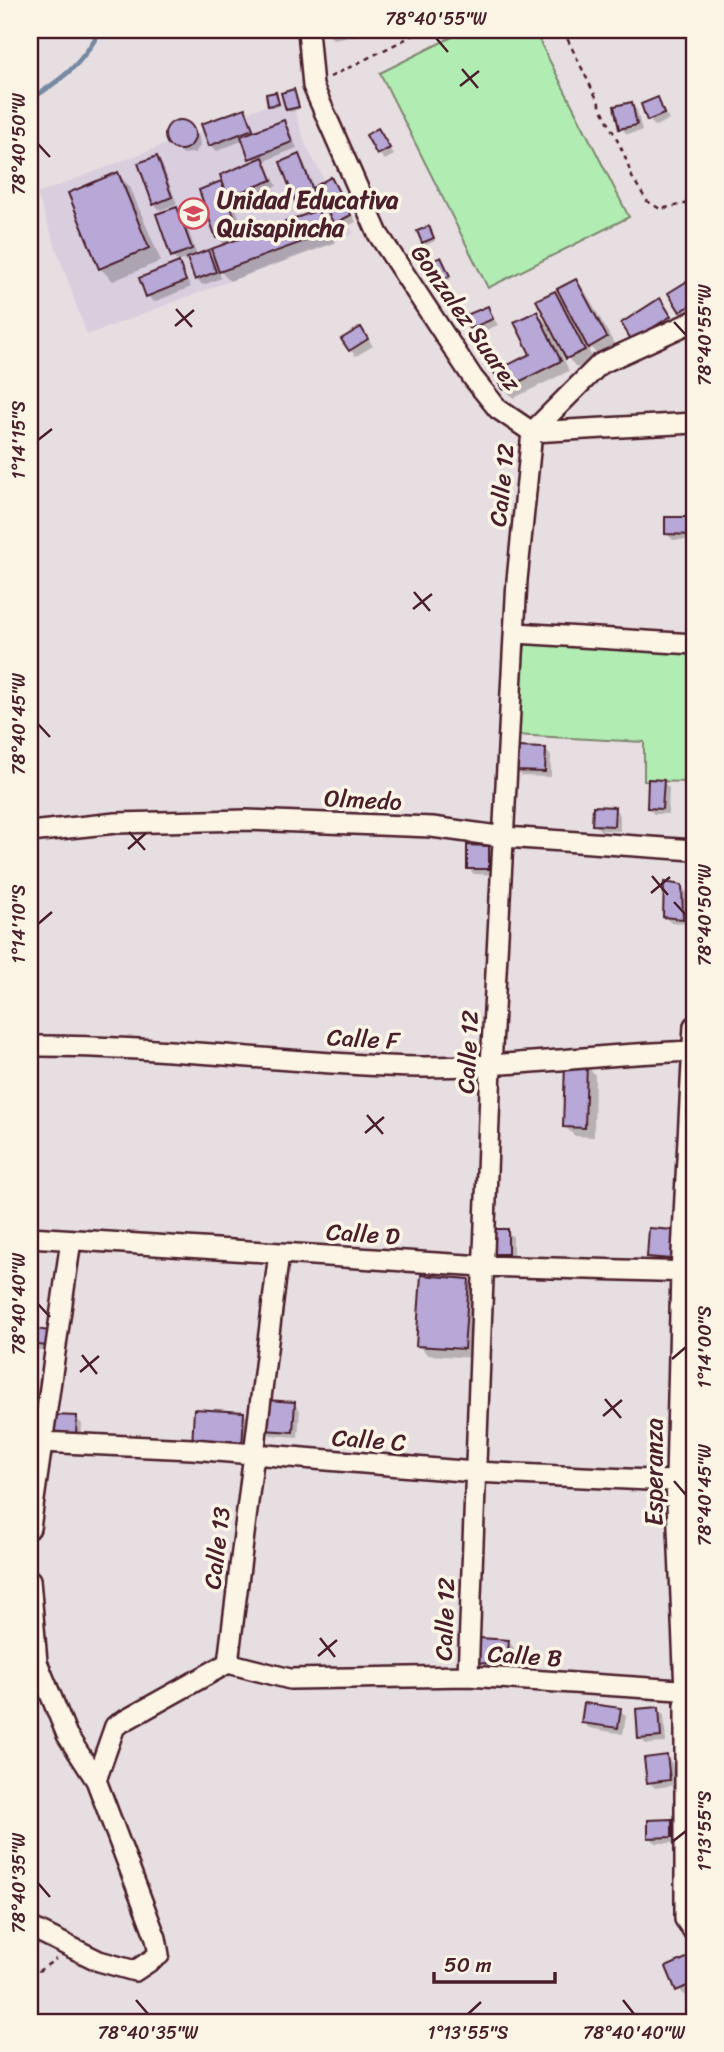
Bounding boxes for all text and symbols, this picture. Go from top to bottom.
text: 78°40'55"W [385,3,488,35]
text: 78°40'50"W [3,92,35,195]
place label: Unidad Educativa Quisapincha [217,179,399,249]
school or university icon: Unidad Educativa Quisapincha [177,197,211,231]
street label: Gonzalez Suarez [399,235,533,401]
text: 78°40'55"W [689,283,721,386]
text: 1°14'15"S [3,401,35,479]
street label: Calle 12 [477,441,527,529]
text: 78°40'45"W [3,672,35,775]
street label: Olmedo [323,777,403,823]
text: 78°40'50"W [689,863,721,966]
text: 1°14'10"S [3,885,35,963]
street label: Calle 12 [445,1009,491,1095]
street label: Calle F [326,1016,402,1062]
street label: Calle D [325,1210,402,1258]
text: 78°40'40"W [3,1252,35,1355]
text: 1°14'00"S [689,1306,721,1388]
street label: Calle C [330,1416,408,1464]
street label: Esperanza [633,1418,675,1526]
text: 78°40'45"W [689,1443,721,1546]
street label: Calle 13 [191,1504,243,1592]
street label: Calle 12 [423,1576,467,1661]
street label: Calle B [486,1632,564,1680]
text: 1°13'55"S [689,1791,721,1871]
text: 78°40'35"W [3,1832,35,1933]
scale bar [434,1940,554,1984]
text: 50 m [444,1946,492,1984]
text: 78°40'35"W [98,2017,199,2049]
text: 1°13'55"S [428,2017,508,2049]
text: 78°40'40"W [583,2017,686,2049]

